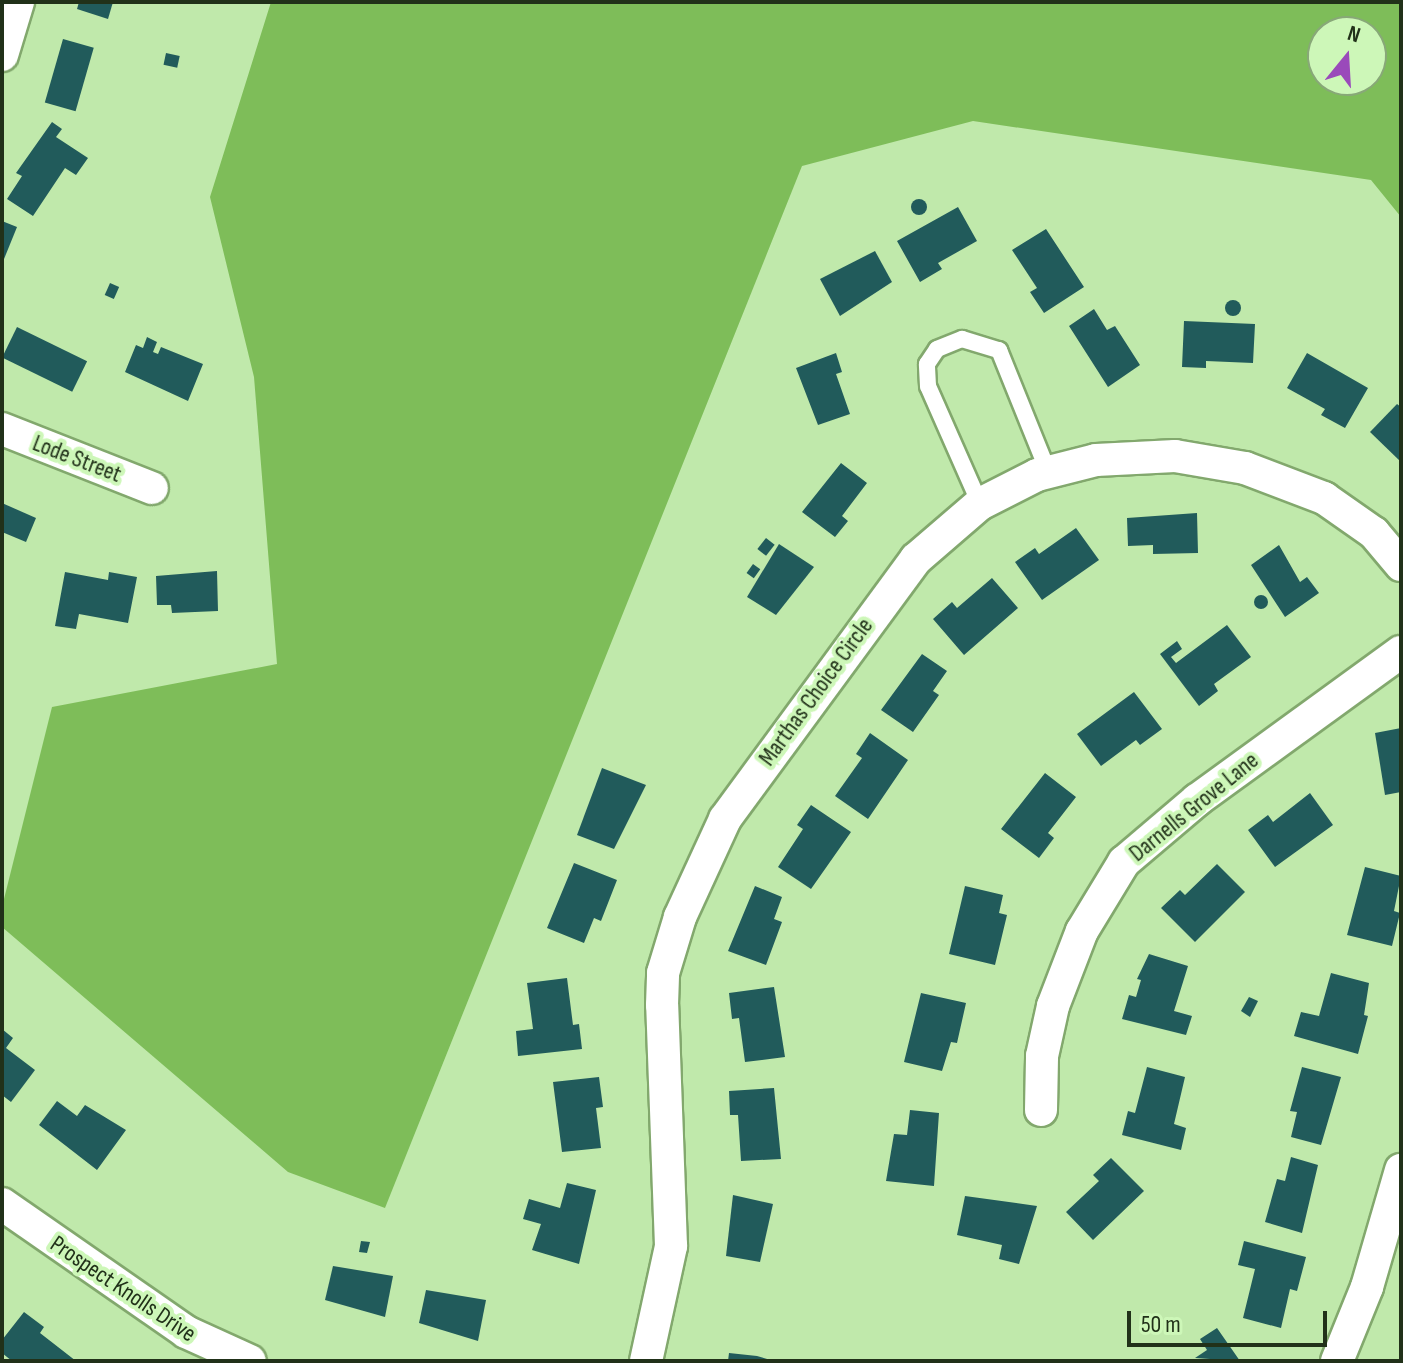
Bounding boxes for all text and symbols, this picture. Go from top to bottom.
north arrow [1307,16,1387,96]
text: N [1344,20,1364,49]
street label: Lode Street [29,429,125,489]
street label: Marthas Choice Circle [753,613,879,771]
street label: Darnells Grove Lane [1124,746,1264,868]
street label: Prospect Knolls Drive [45,1230,201,1348]
scale bar [1131,1295,1331,1345]
text: 50 m [1141,1310,1181,1339]

